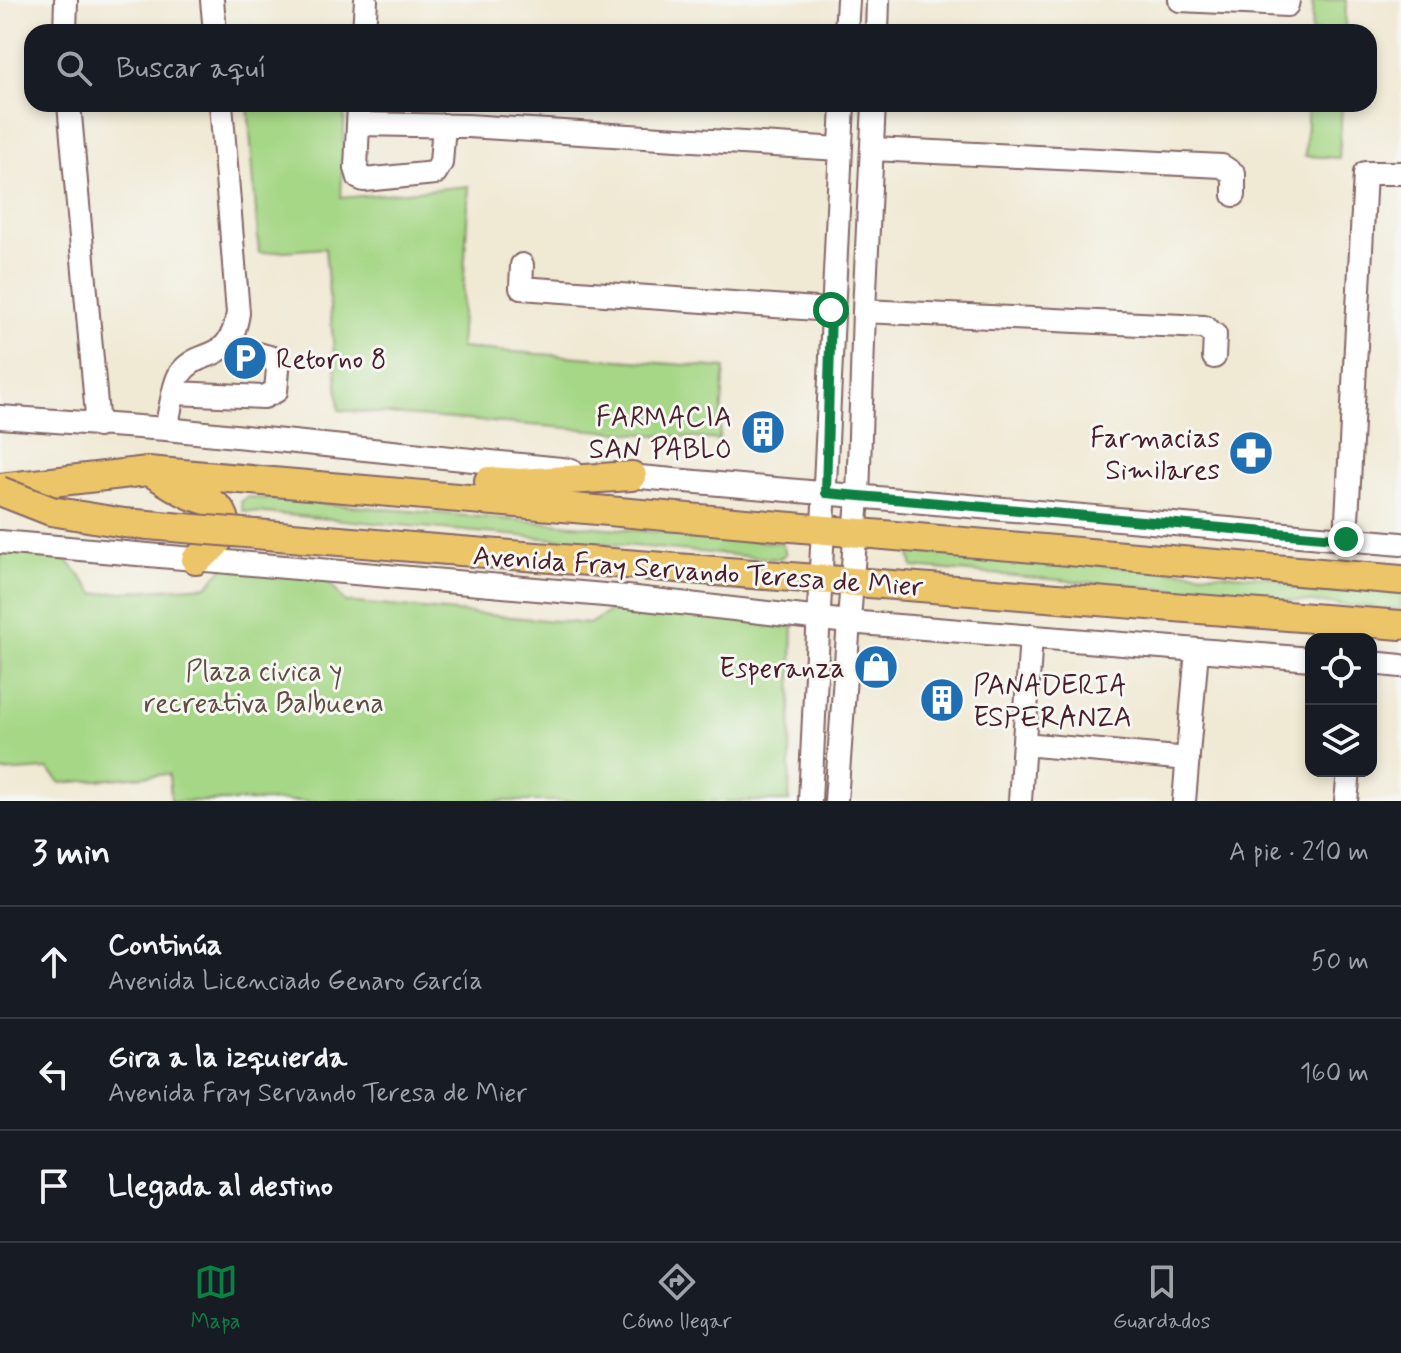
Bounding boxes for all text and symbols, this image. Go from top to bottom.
search box [24,24,1377,112]
icon: search [52,46,96,90]
text: Buscar aquí [116,49,267,88]
route start [813,292,849,328]
parking icon: Retorno 8 [221,334,269,382]
place label: Retorno 8 [276,342,387,379]
place label: FARMACIA SAN PABLO [589,400,732,469]
building icon: FARMACIA SAN PABLO [739,408,787,456]
place label: Farmacias Similares [1090,421,1220,490]
pharmacy icon: Farmacias Similares [1227,429,1275,477]
route end [1328,521,1364,557]
street label: Avenida Fray Servando Teresa de Mier [471,538,925,607]
map controls [1305,633,1377,777]
button: locate [1305,633,1377,705]
shop icon: Esperanza [852,643,900,691]
place label: Esperanza [719,651,845,688]
park label: Plaza civica y recreativa Balbuena [144,654,384,723]
place label: PANADERIA ESPERANZA [973,668,1132,737]
building icon: PANADERIA ESPERANZA [918,676,966,724]
button: layers [1305,705,1377,777]
text: 3 min [32,831,110,876]
text: A pie · 210 m [1229,836,1369,870]
text: Continúa [108,926,222,965]
icon: ahead [32,940,76,984]
text: 50 m [1311,945,1369,979]
text: Avenida Licenciado Genaro García [108,965,483,999]
text: Gira a la izquierda [108,1038,347,1077]
icon: left [32,1052,76,1096]
text: 160 m [1300,1057,1369,1091]
text: Avenida Fray Servando Teresa de Mier [108,1077,527,1111]
icon: arrive [32,1164,76,1208]
text: Llegada al destino [108,1167,333,1206]
tab: Mapa [190,1260,241,1336]
tab: Cómo llegar [622,1260,732,1336]
tab: Guardados [1113,1260,1210,1336]

